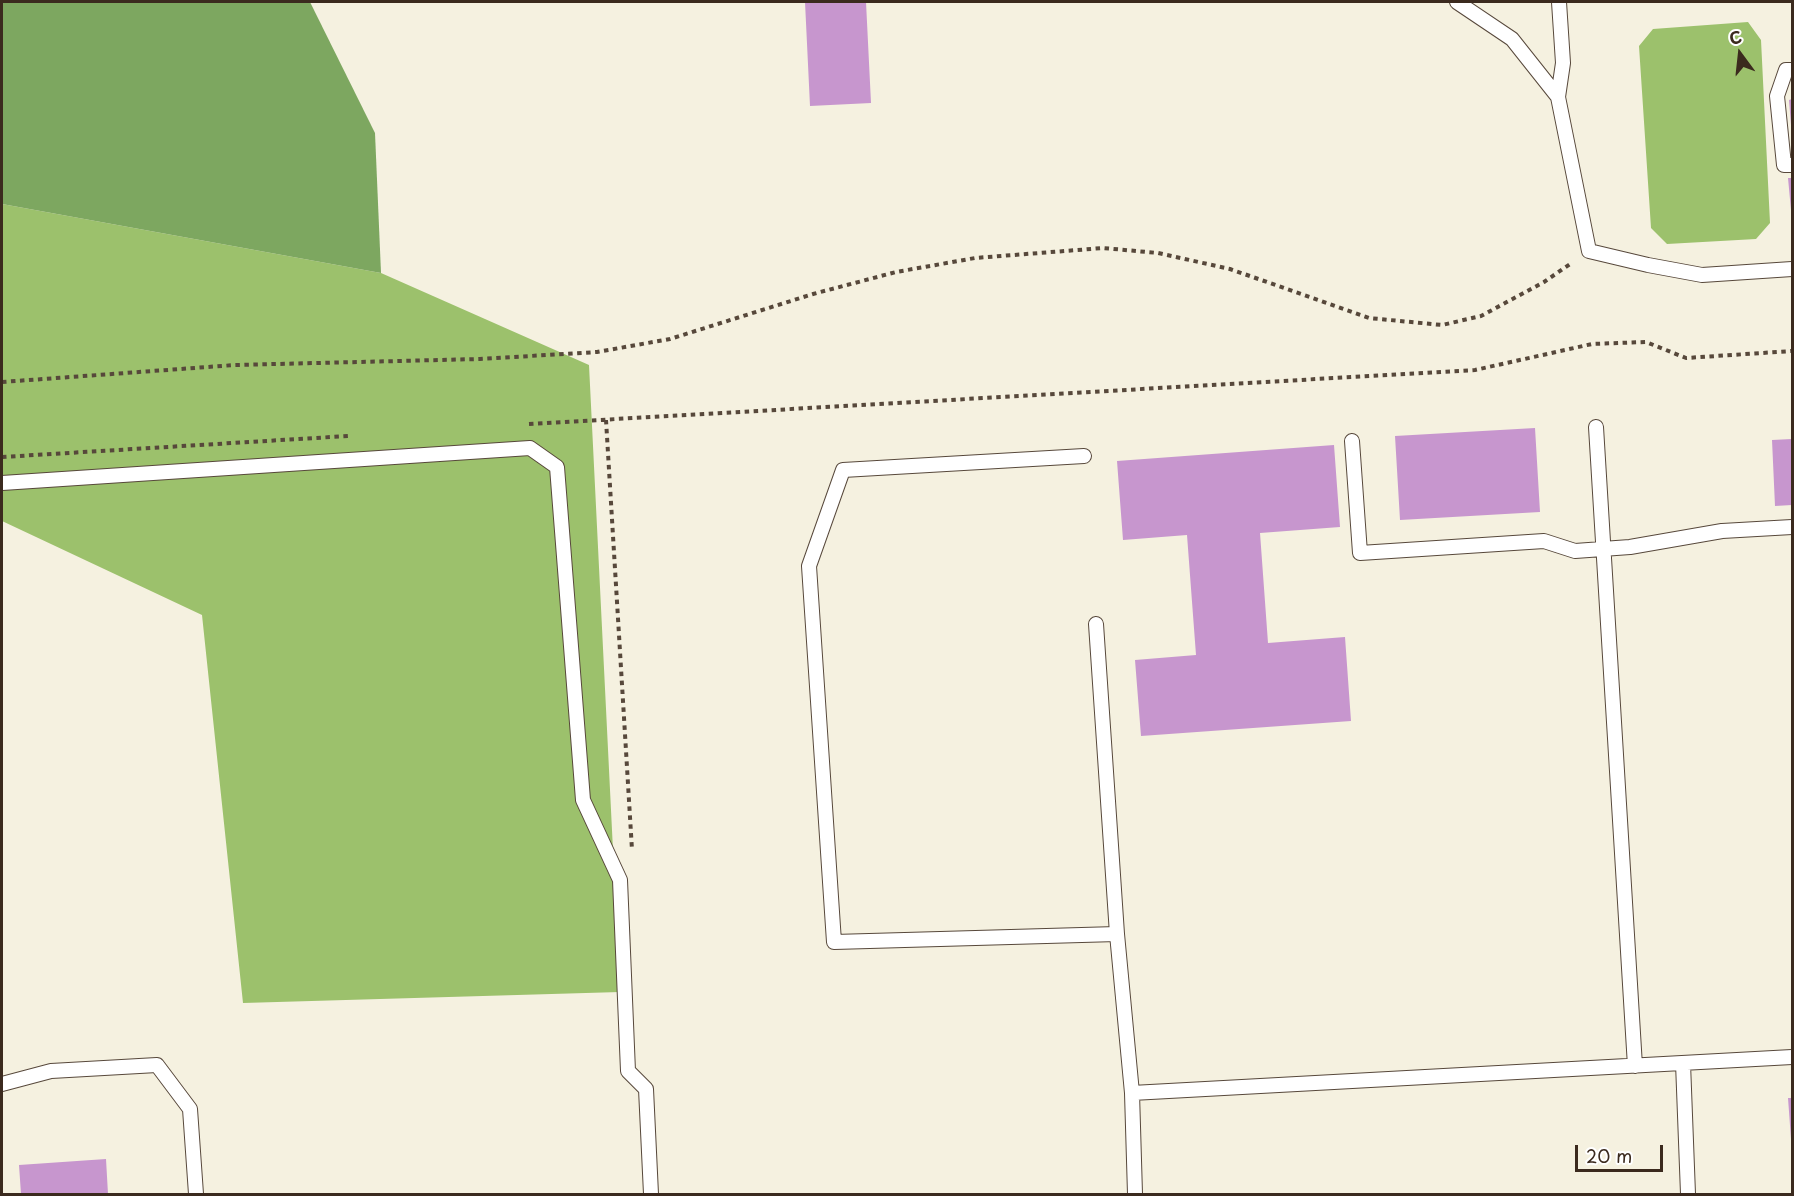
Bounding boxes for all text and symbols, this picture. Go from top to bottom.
text: С [1726,23,1744,50]
north arrow [1710,24,1770,84]
scale bar [1578,1133,1666,1171]
text: 20 m [1586,1142,1632,1169]

